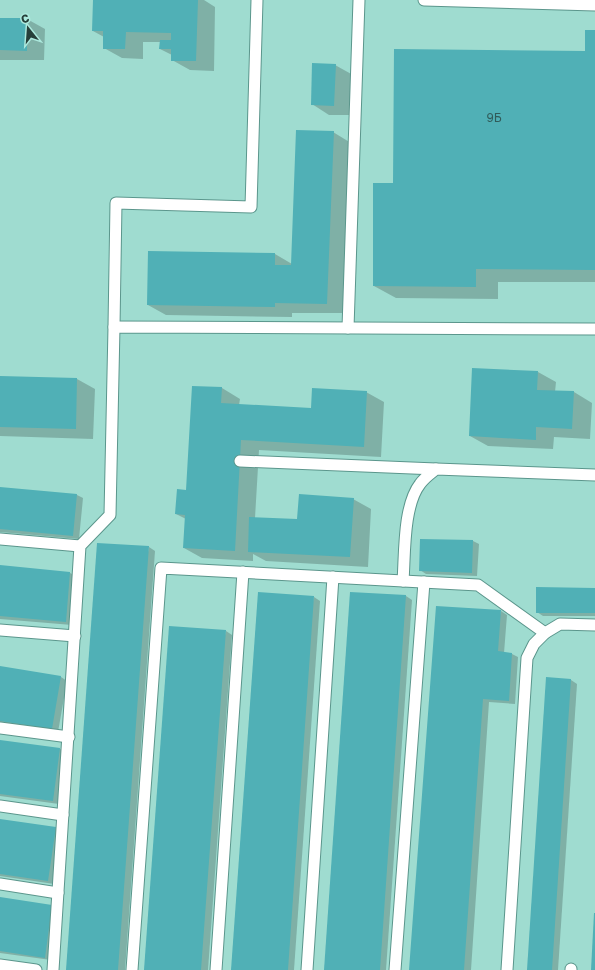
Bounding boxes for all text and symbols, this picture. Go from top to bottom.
north arrow [8,8,48,48]
text: С [19,11,31,25]
house number: 9Б [486,110,502,125]

